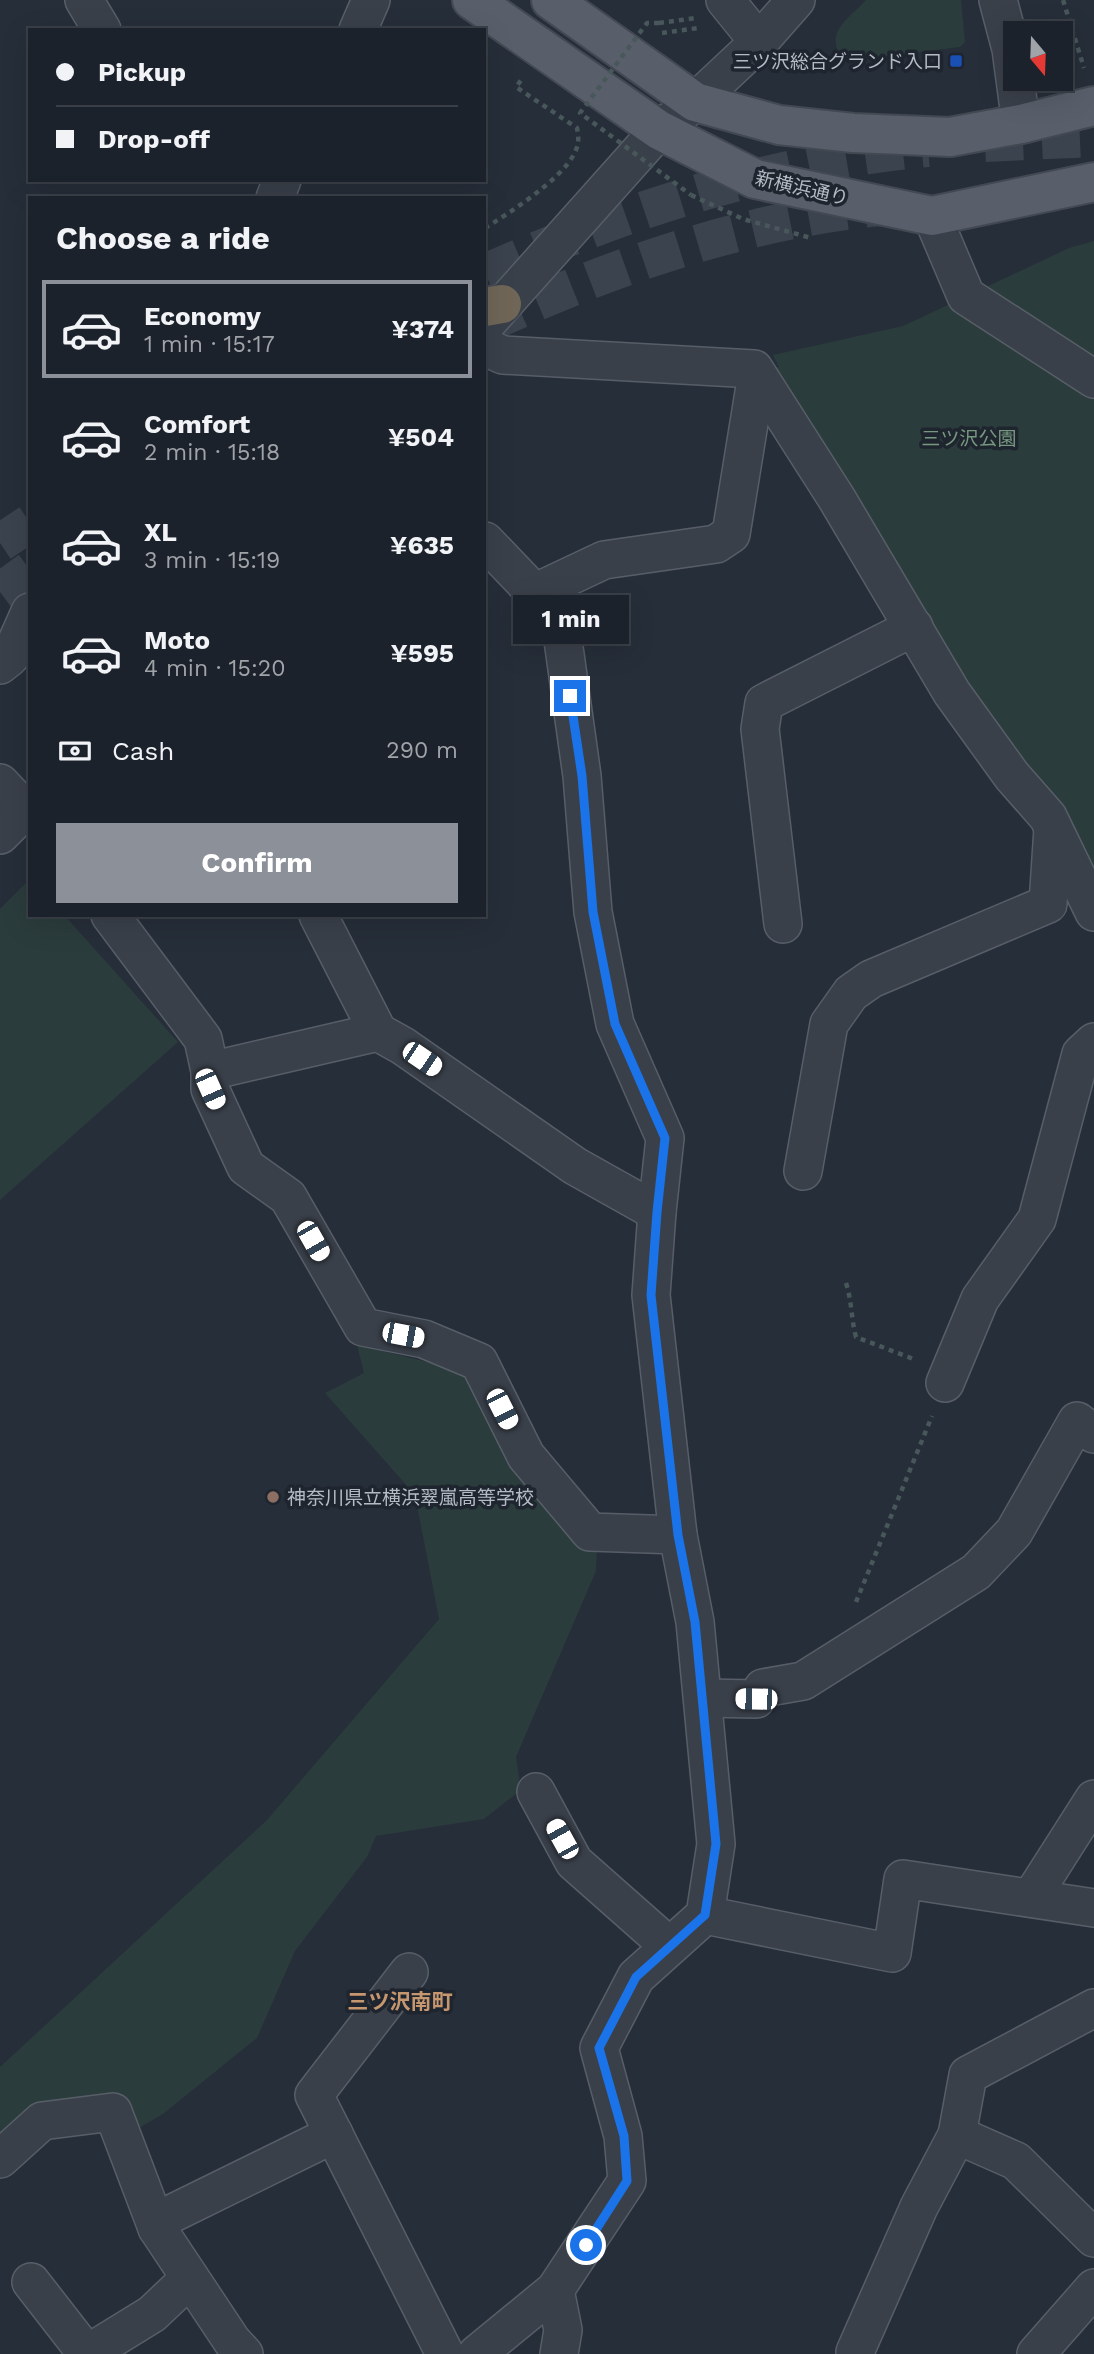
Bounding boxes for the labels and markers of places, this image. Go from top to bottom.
place label: 三ツ沢総合グランド入口 [733,50,942,73]
marker: 三ツ沢総合グランド入口 [948,53,964,69]
place label: 神奈川県立横浜翠嵐高等学校 [287,1486,534,1509]
marker: 神奈川県立横浜翠嵐高等学校 [265,1489,281,1505]

